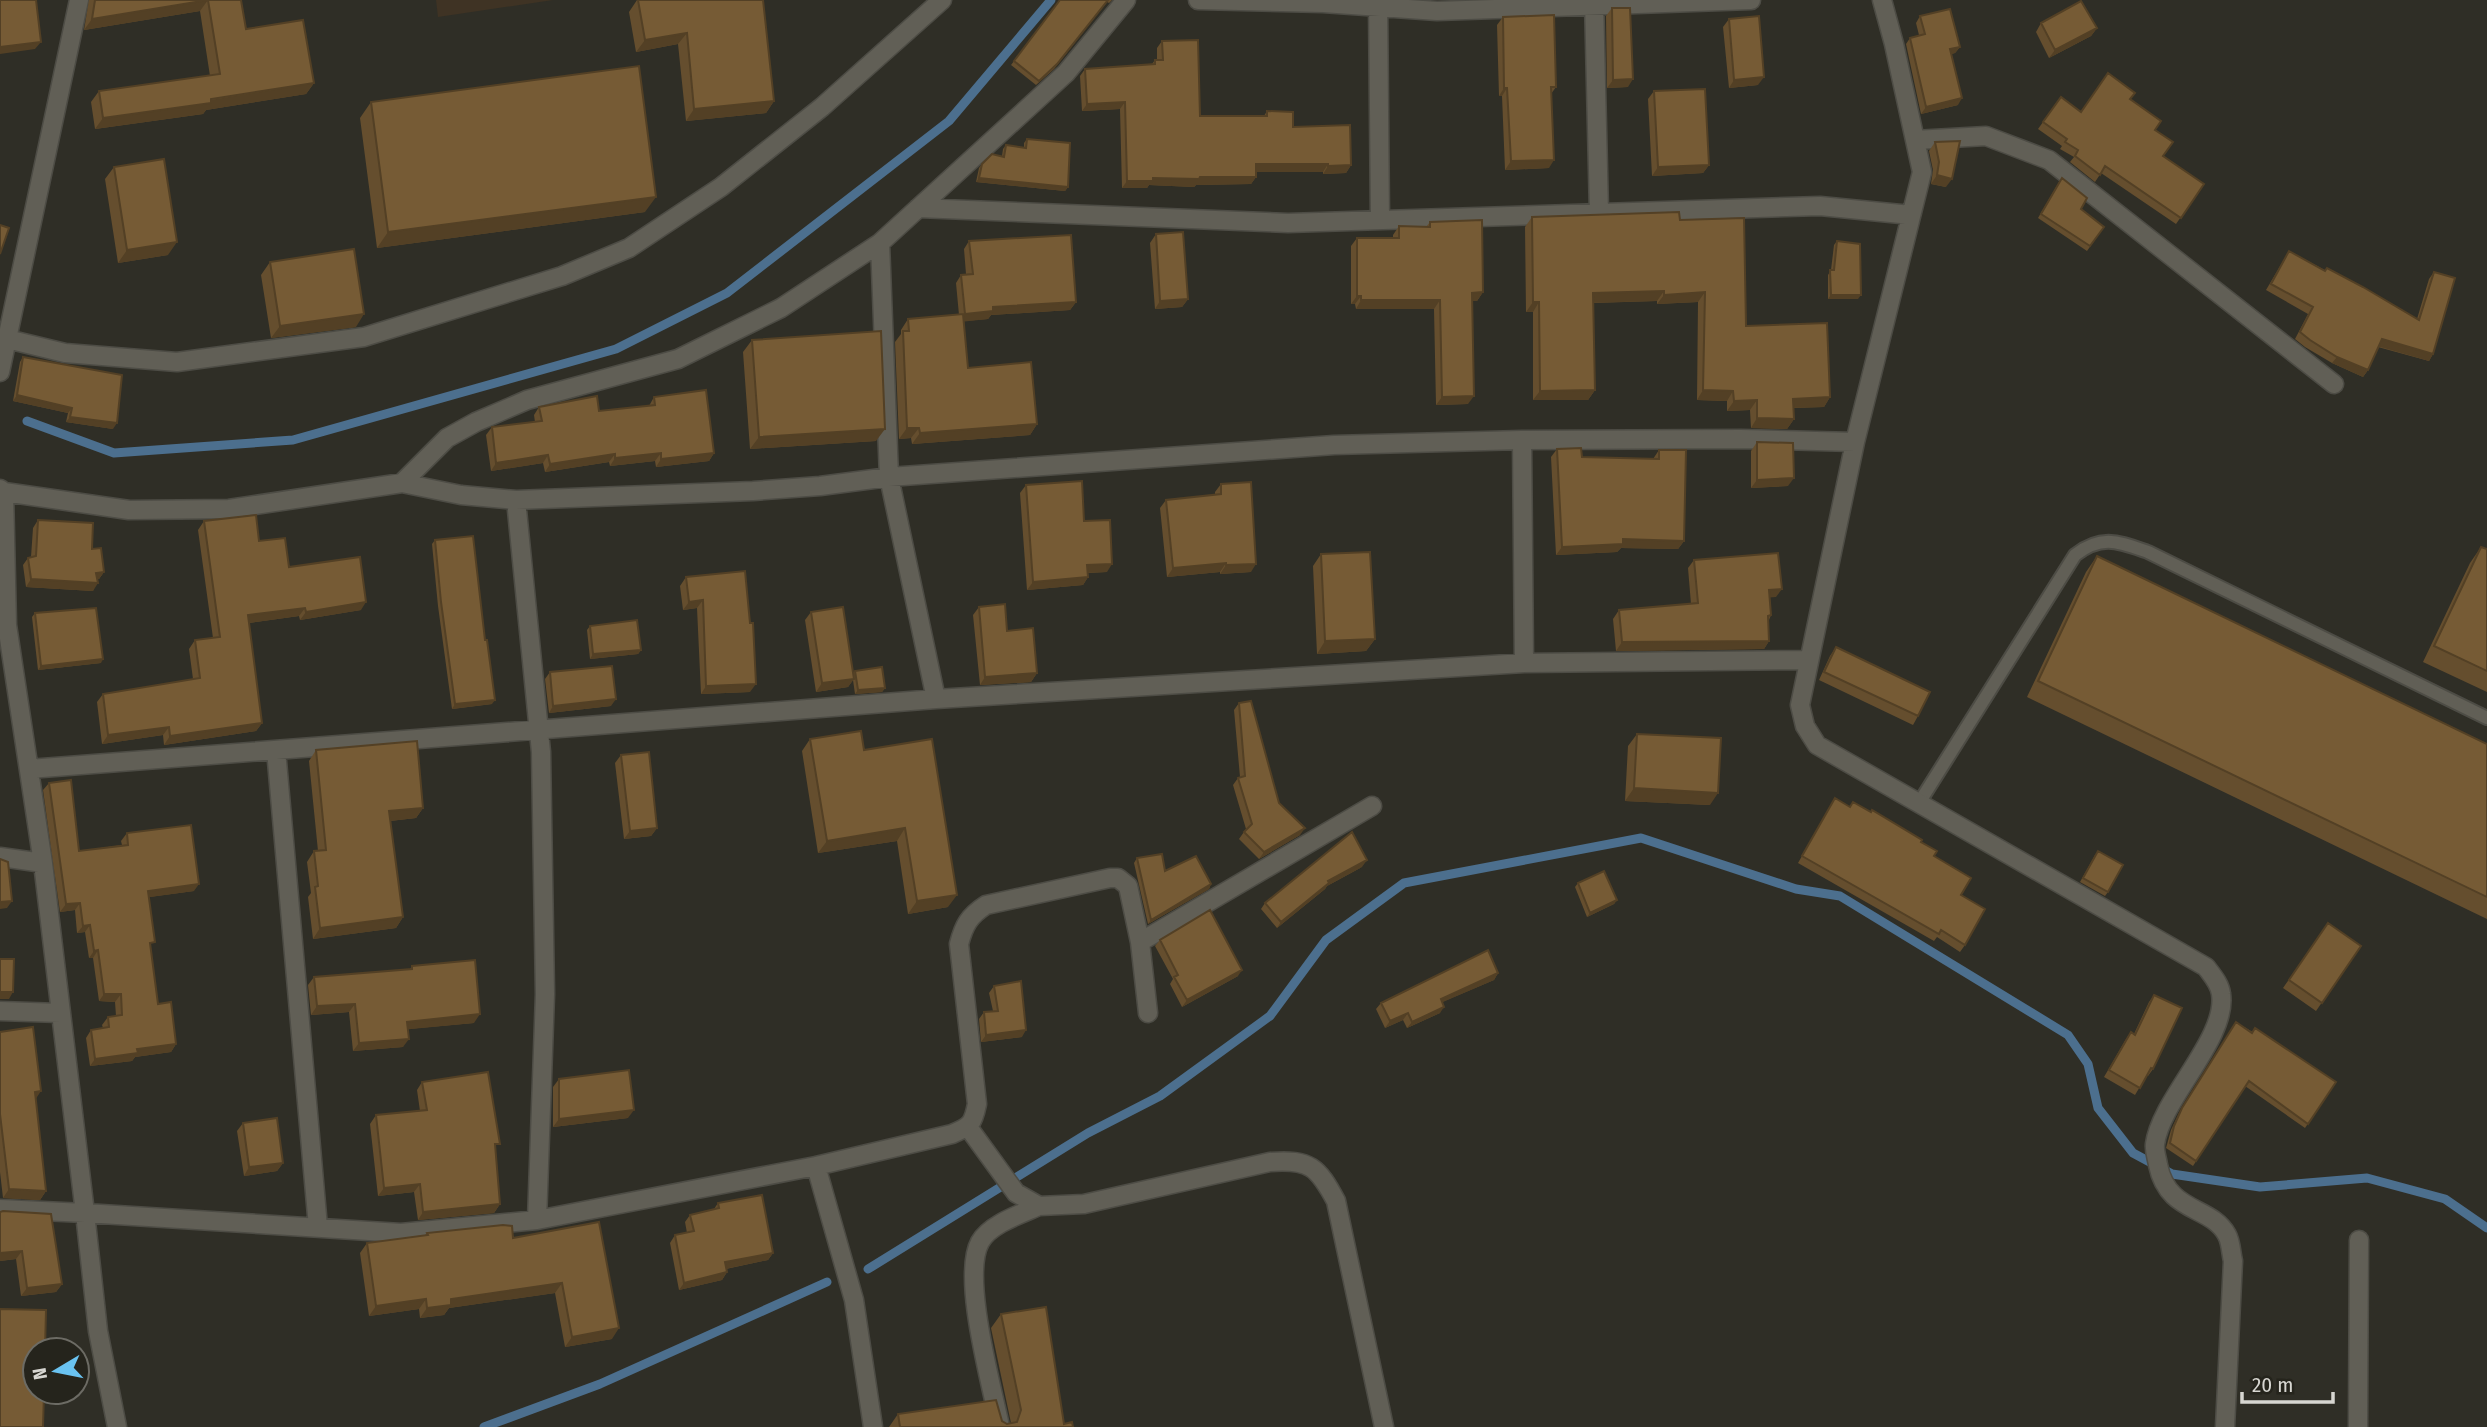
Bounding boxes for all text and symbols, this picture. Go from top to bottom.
north arrow [21,1336,91,1406]
scale bar [2242,1360,2333,1404]
text: N [27,1366,52,1381]
text: 20 m [2252,1372,2293,1398]

